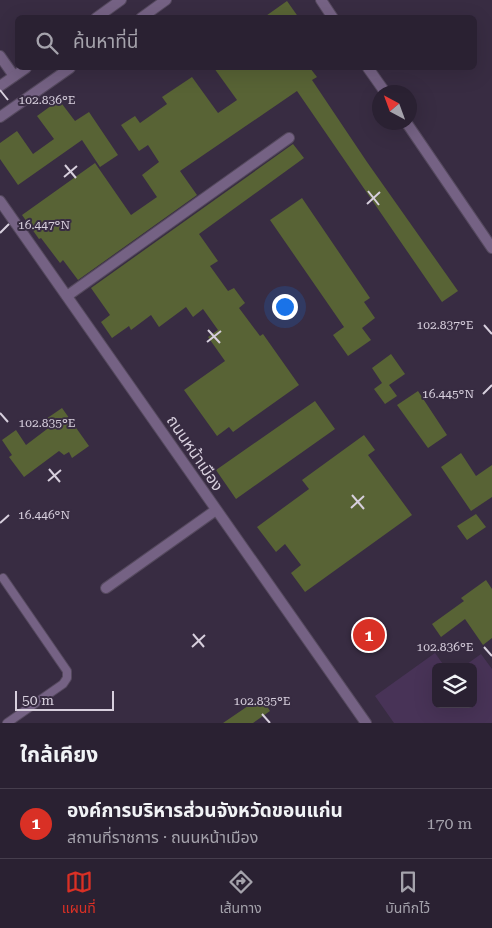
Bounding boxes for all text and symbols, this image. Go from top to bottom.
search box [15,15,477,70]
icon: search [33,29,61,57]
text: ค้นหาที่นี่ [73,30,138,53]
north arrow [372,85,417,130]
text: 102.836°E [19,93,75,107]
text: 16.447°N [18,218,70,232]
your location [272,294,298,320]
text: 102.837°E [417,318,473,332]
text: 16.445°N [422,387,474,401]
street label: ถนนหน้าเมือง [163,412,227,494]
text: 102.835°E [19,416,75,430]
text: 16.446°N [18,508,70,522]
pin: 1 [353,616,385,654]
text: 102.836°E [417,640,473,654]
map controls [432,663,477,708]
button: layers [432,663,477,708]
scale bar [15,688,114,711]
text: 50 m [22,692,54,708]
text: 102.835°E [234,694,290,708]
text: ใกล้เคียง [20,743,98,767]
text: องค์การบริหารส่วนจังหวัดขอนแก่น [67,799,343,822]
text: 1 [32,814,40,833]
text: 170 m [426,814,472,833]
text: สถานที่ราชการ · ถนนหน้าเมือง [67,828,258,847]
tab: แผนที่ [62,868,96,919]
tab: เส้นทาง [219,868,262,919]
tab: บันทึกไว้ [385,868,430,919]

